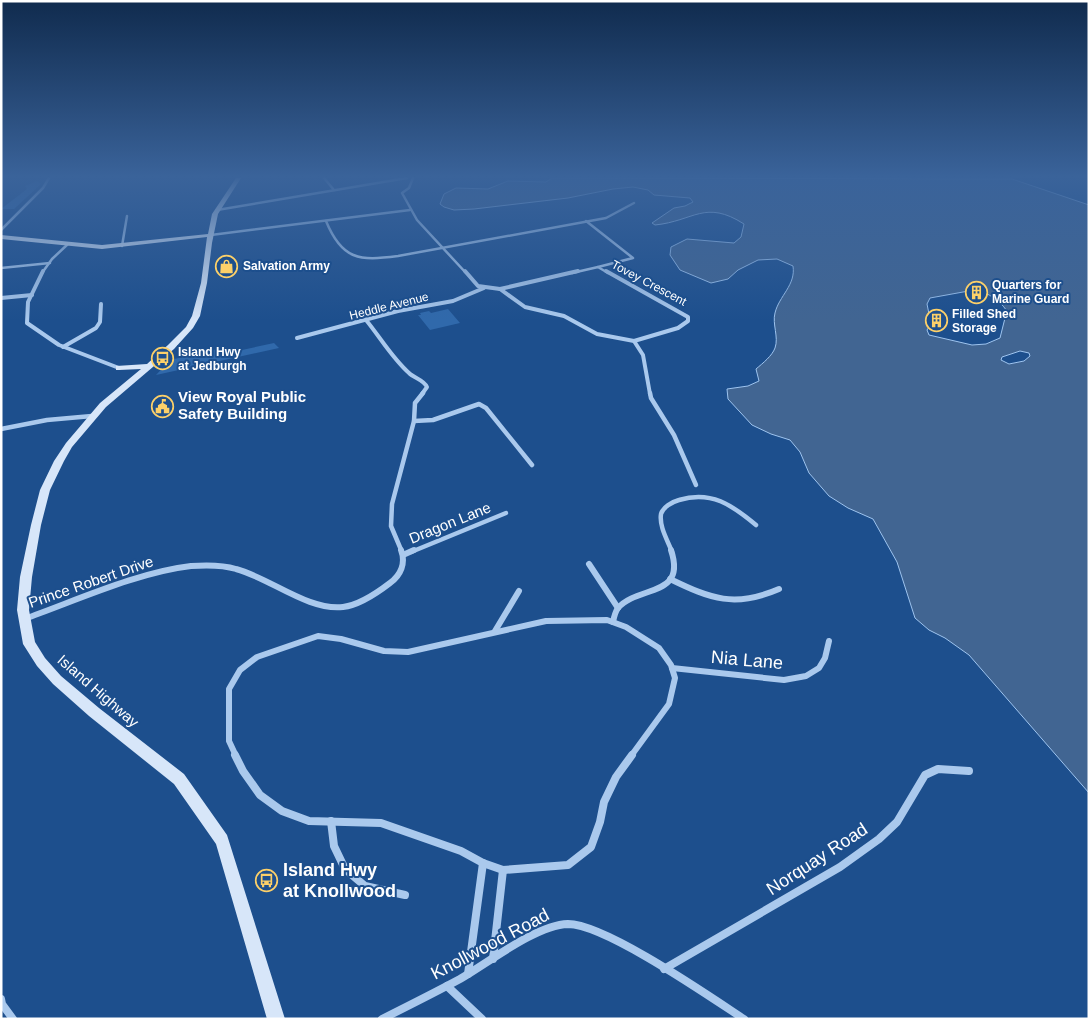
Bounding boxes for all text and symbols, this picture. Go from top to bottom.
shop icon: Salvation Army [215,254,239,278]
street label: Tovey Crescent [609,257,689,309]
place label: Salvation Army [243,259,330,273]
place label: Quarters for Marine Guard [992,278,1069,306]
building icon: Quarters for Marine Guard [964,280,988,304]
street label: Heddle Avenue [348,289,430,323]
place label: Filled Shed Storage [952,307,1016,335]
building icon: Filled Shed Storage [924,309,948,333]
place label: Island Hwy at Jedburgh [178,345,247,373]
bus stop icon: Island Hwy at Jedburgh [150,347,174,371]
place label: View Royal Public Safety Building [178,388,306,422]
public building icon: View Royal Public Safety Building [150,394,174,418]
street label: Dragon Lane [406,498,493,547]
street label: Prince Robert Drive [26,552,155,611]
street label: Nia Lane [710,647,784,673]
street label: Island Highway [54,651,143,731]
street label: Norquay Road [763,819,871,899]
place label: Island Hwy at Knollwood [283,860,396,901]
bus stop icon: Island Hwy at Knollwood [255,868,279,892]
street label: Knollwood Road [427,904,553,984]

